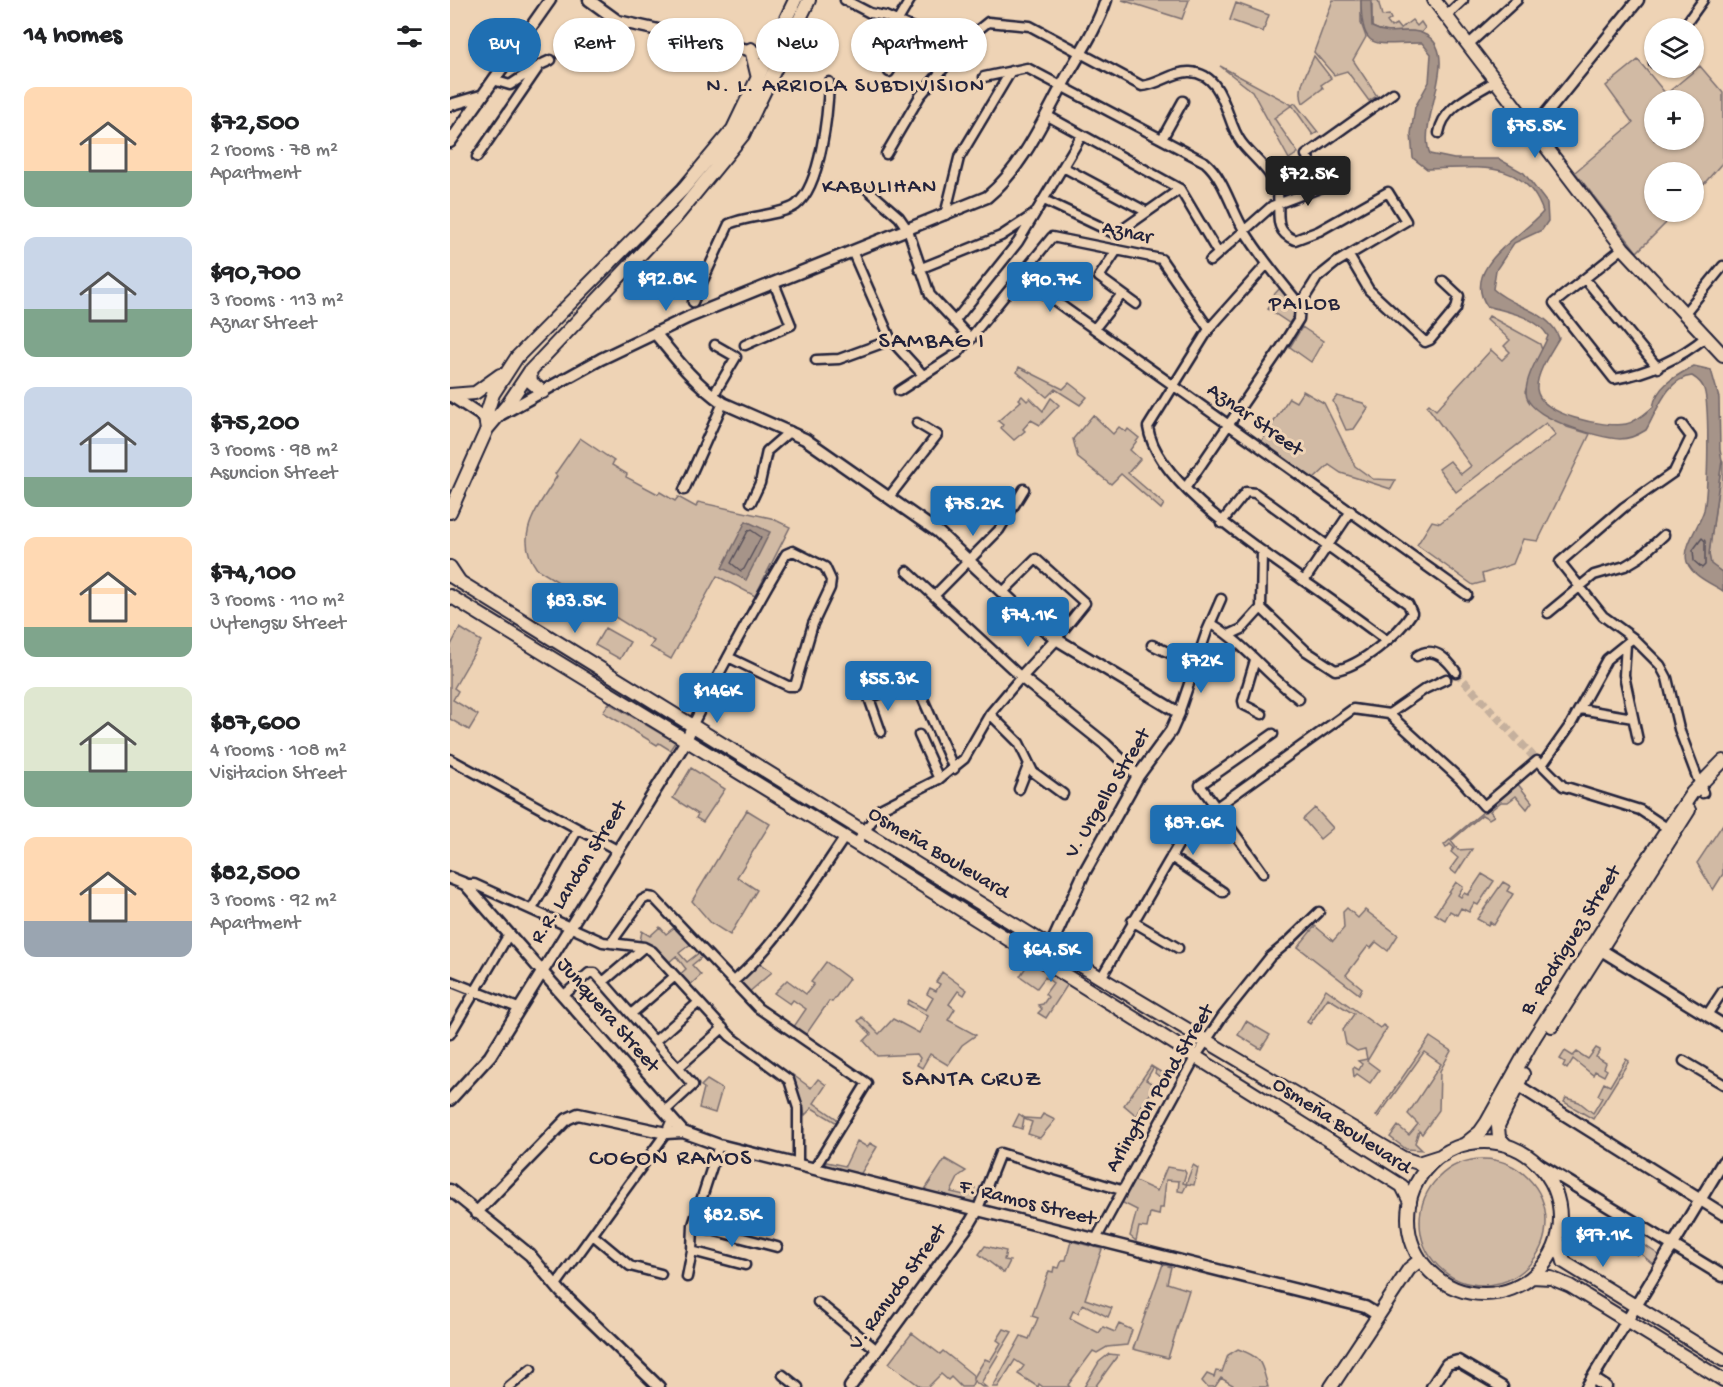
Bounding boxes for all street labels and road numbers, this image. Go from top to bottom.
street label: Aznar [1100,217,1156,252]
street label: Aznar Street [1201,379,1309,465]
street label: V. Urgello Street [1060,723,1159,864]
street label: R.R. Landon Street [526,795,635,949]
street label: Osmeña Boulevard [863,802,1015,907]
street label: B. Rodriguez Street [1515,860,1629,1021]
street label: Junquera Street [550,953,665,1080]
street label: Arlington Pond Street [1101,999,1222,1177]
street label: Osmeña Boulevard [1267,1073,1416,1182]
street label: F. Ramos Street [955,1175,1100,1234]
street label: V. Ranudo Street [844,1218,955,1357]

